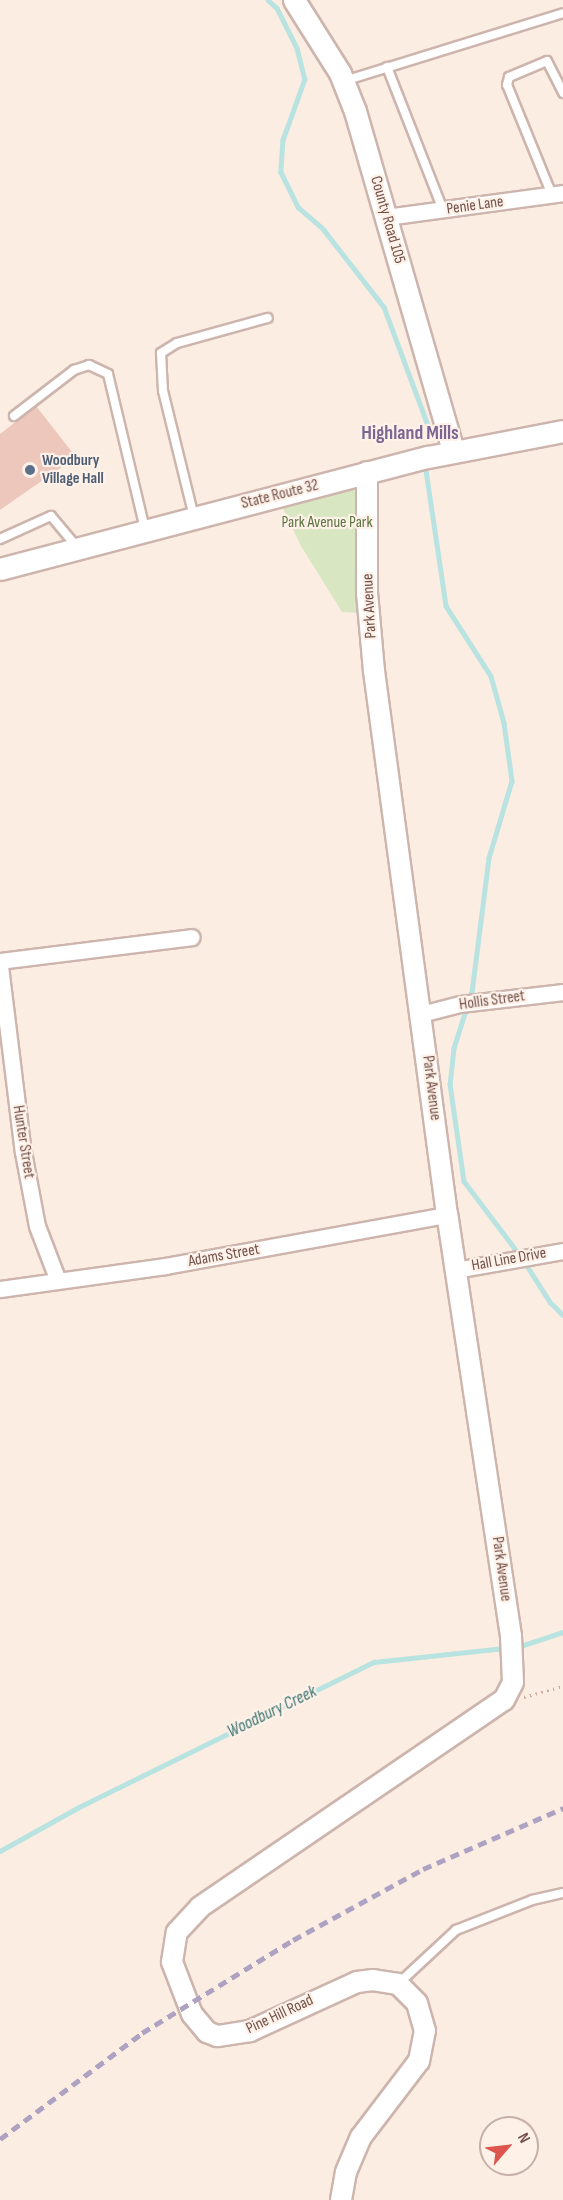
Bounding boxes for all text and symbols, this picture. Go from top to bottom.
street label: County Road 105 [365,174,409,266]
street label: Penie Lane [445,193,505,219]
district label: Highland Mills [361,421,459,445]
place label: Woodbury Village Hall [42,451,104,489]
marker: Woodbury Village Hall [23,463,37,477]
street label: State Route 32 [239,476,321,514]
park label: Park Avenue Park [281,513,373,533]
street label: Park Avenue [359,573,381,639]
street label: Hollis Street [458,987,526,1015]
street label: Park Avenue [418,1055,444,1121]
street label: Hunter Street [8,1104,38,1180]
street label: Adams Street [187,1240,261,1272]
street label: Hall Line Drive [470,1244,548,1276]
street label: Park Avenue [487,1535,515,1603]
water label: Woodbury Creek [224,1681,320,1743]
street label: Pine Hill Road [243,1991,317,2039]
north arrow [479,2116,539,2176]
text: N [513,2130,534,2146]

